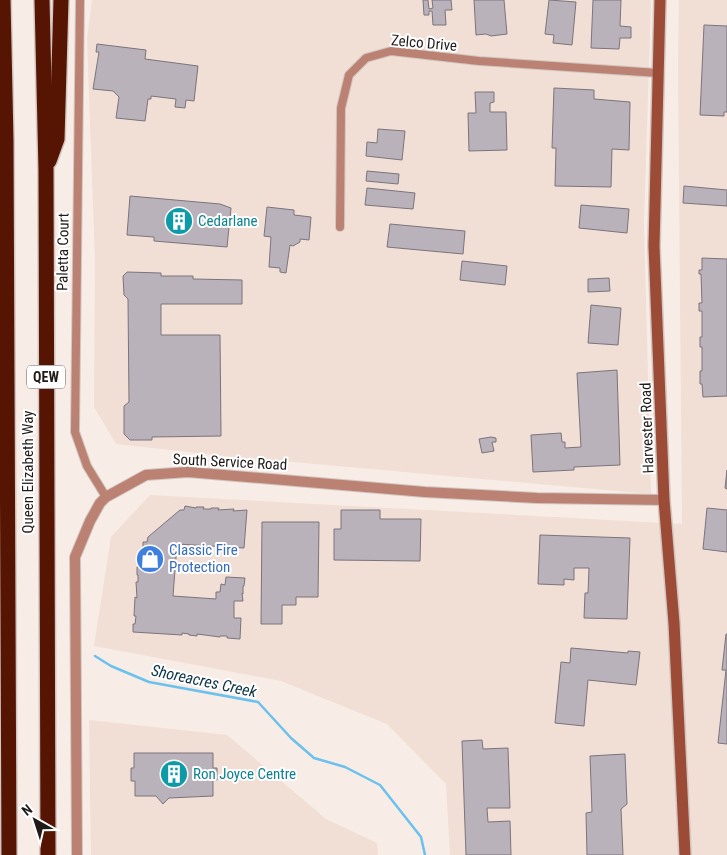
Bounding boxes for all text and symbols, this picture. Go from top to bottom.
street label: Zelco Drive [390,31,458,55]
building icon: Cedarlane [164,206,194,236]
place label: Cedarlane [198,212,258,230]
street label: Paletta Court [53,213,73,291]
road number: QEW [27,366,65,388]
street label: Harvester Road [636,382,658,474]
street label: Queen Elizabeth Way [19,410,37,534]
street label: South Service Road [172,450,288,474]
place label: Classic Fire Protection [169,541,238,576]
shop icon: Classic Fire Protection [135,544,165,574]
water label: Shoreacres Creek [150,661,259,702]
building icon: Ron Joyce Centre [159,759,189,789]
place label: Ron Joyce Centre [193,765,296,783]
north arrow [10,795,60,845]
text: N [18,801,35,819]

